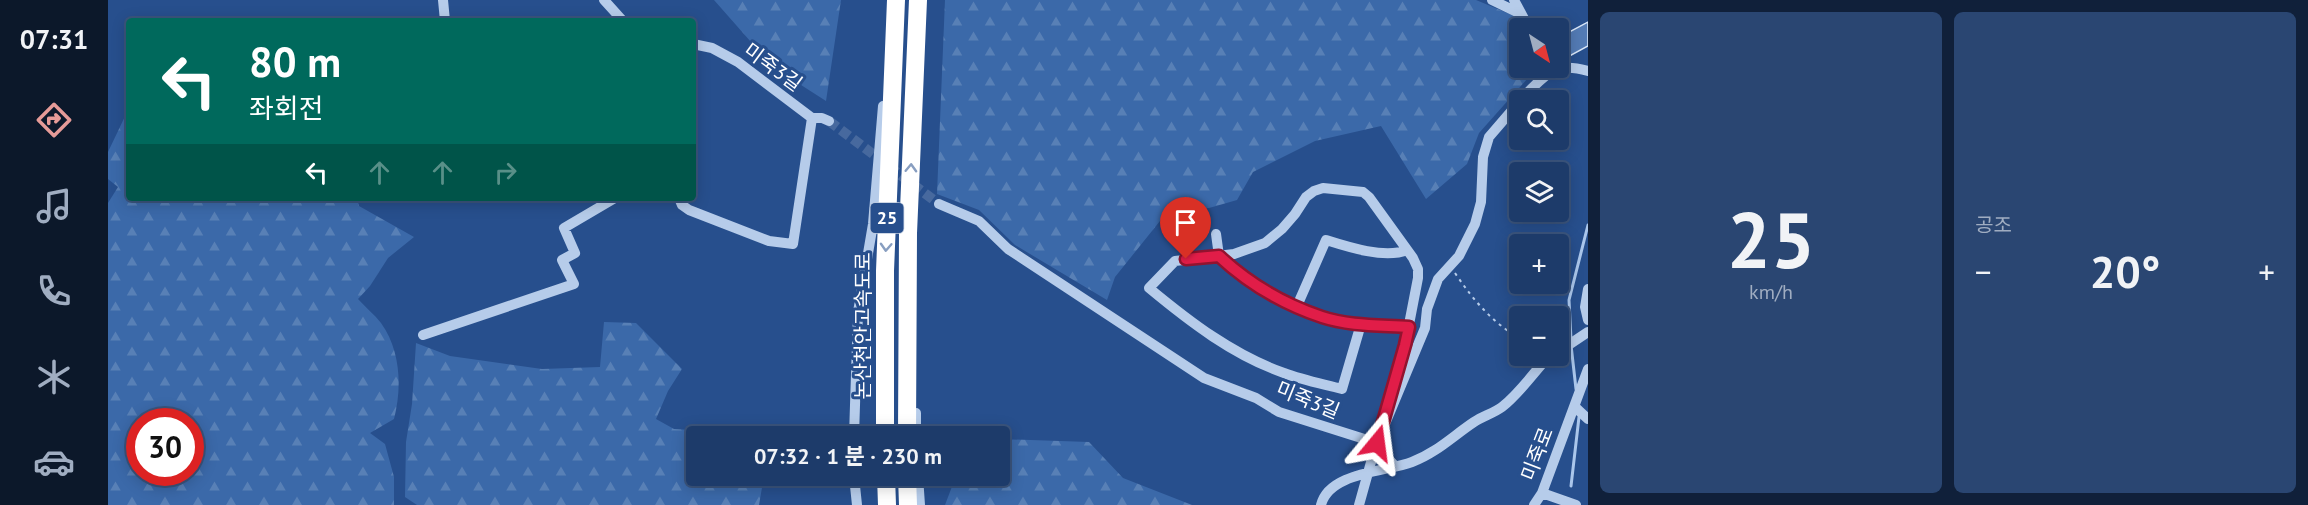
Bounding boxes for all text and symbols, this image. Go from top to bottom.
north arrow [1509,18,1569,78]
map controls [1509,18,1569,366]
text: 07:31 [20,22,88,56]
text: 80 m [249,34,341,89]
street label: 미죽3길 [739,37,807,97]
icon: left [150,42,228,120]
button: search [1509,90,1569,150]
text: 좌회전 [249,91,324,125]
icon: directions [33,99,75,141]
icon: left [300,156,333,189]
icon: ahead [363,156,396,189]
icon: ahead [426,156,459,189]
icon: right [489,156,522,189]
button: layers [1509,162,1569,222]
one-way arrow [904,164,917,173]
icon: music [33,185,75,227]
text: 25 [1727,189,1815,290]
pin [1160,197,1211,259]
road number: 25 [870,203,904,233]
icon: arrive [1169,206,1202,239]
text: 공조 [1975,212,2012,238]
button: + [1509,234,1569,294]
text: 20° [2090,242,2160,300]
one-way arrow [879,243,892,252]
text: − [1975,250,1992,293]
text: + [2258,250,2275,293]
street label: 논산천안고속도로 [850,252,876,400]
icon: phone [33,270,75,312]
text: km/h [1749,279,1793,305]
button: − [1509,306,1569,366]
icon: climate [33,356,75,398]
street label: 미죽3길 [1272,376,1344,424]
speed limit sign: 30 [126,408,204,486]
position arrow [1345,411,1409,475]
street label: 미죽로 [1515,424,1559,484]
icon: car [33,441,75,483]
text: 07:32 · 1 분 · 230 m [754,442,942,470]

